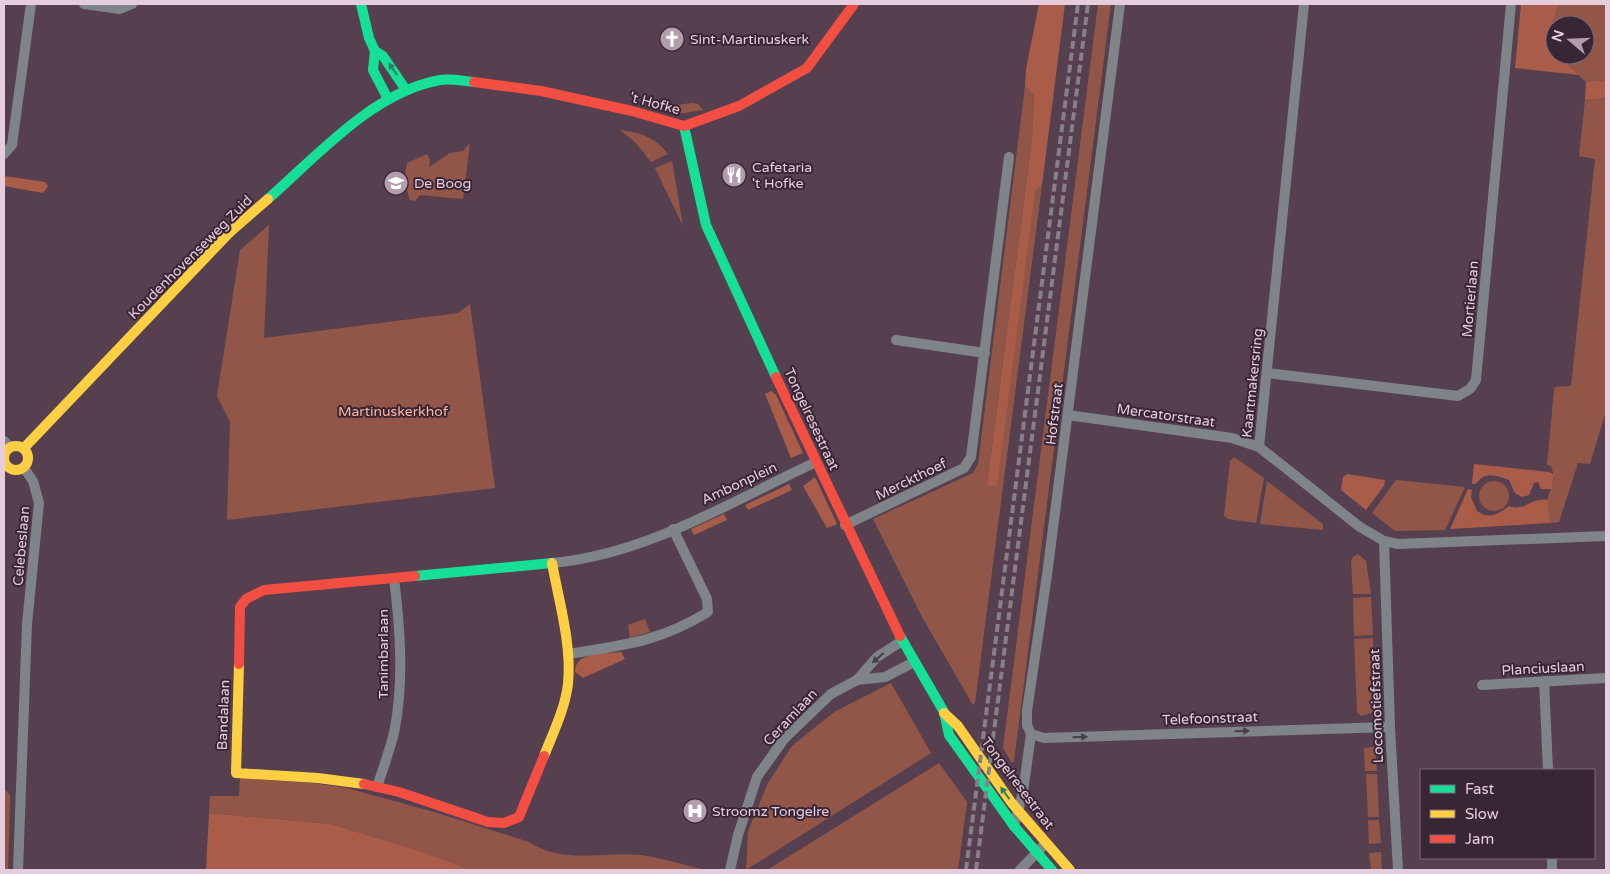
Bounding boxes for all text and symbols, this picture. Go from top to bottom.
north arrow [1545,15,1595,65]
church icon: Sint-Martinuskerk [659,26,685,52]
text: N [1548,28,1568,44]
place label: Sint-Martinuskerk [690,31,809,48]
one-way arrow [388,62,398,76]
street label: 't Hofke [628,89,682,118]
place label: Cafetaria 't Hofke [752,159,812,192]
restaurant icon: Cafetaria 't Hofke [721,162,747,188]
school or university icon: De Boog [383,170,409,196]
place label: De Boog [414,175,471,192]
street label: Koudenhovenseweg Zuid [125,192,256,323]
street label: Mortierlaan [1459,260,1482,338]
street label: Kaartmakersring [1238,327,1267,439]
street label: Tongelresestraat [780,365,843,474]
street label: Hofstraat [1042,381,1067,446]
street label: Mercatorstraat [1116,400,1217,431]
park label: Martinuskerkhof [338,403,449,420]
street label: Merckthoef [873,455,950,504]
street label: Ambonplein [699,459,780,508]
street label: Celebeslaan [10,505,33,587]
street label: Tanimbarlaan [375,609,392,699]
street label: Locomotiefstraat [1366,648,1387,763]
one-way arrow [871,653,884,664]
street label: Planciuslaan [1501,658,1585,679]
street label: Bandalaan [214,679,233,751]
street label: Ceramlaan [760,685,821,749]
street label: Telefoonstraat [1162,708,1259,729]
one-way arrow [1234,726,1250,734]
one-way arrow [1072,732,1088,740]
street label: Tongelresestraat [977,734,1058,833]
legend [1420,769,1595,859]
text: Fast [1465,780,1495,798]
one-way arrow [1000,786,1010,799]
hospital icon: Stroomz Tongelre [682,798,708,824]
place label: Stroomz Tongelre [712,803,829,820]
text: Slow [1465,805,1499,823]
text: Jam [1465,830,1494,848]

